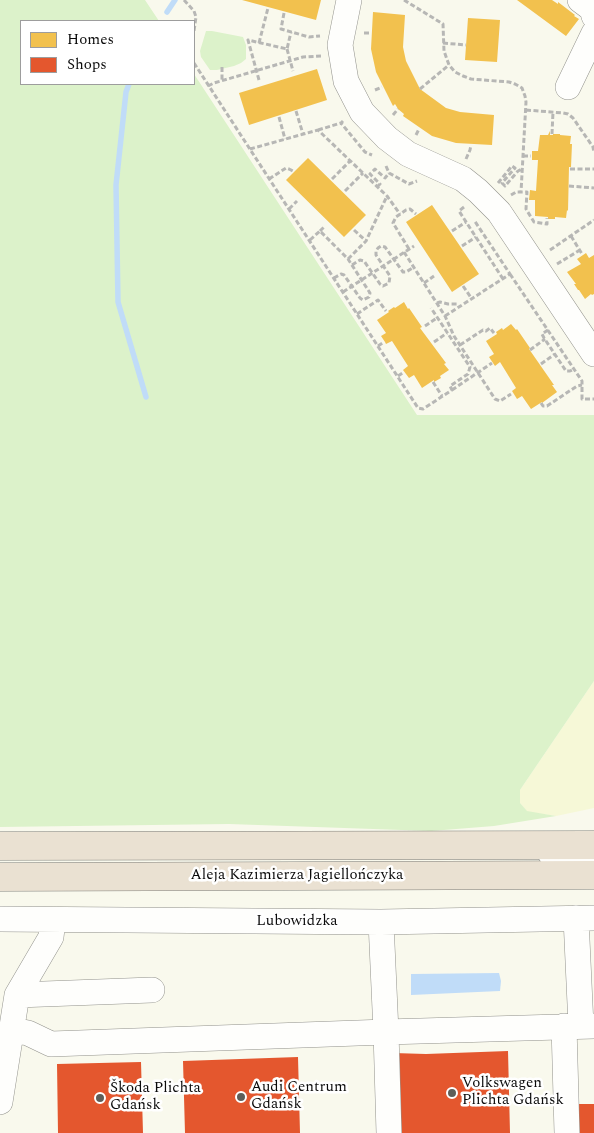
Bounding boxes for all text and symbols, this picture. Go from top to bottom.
legend [20,20,195,85]
text: Homes [67,28,114,51]
text: Shops [67,53,107,76]
street label: Aleja Kazimierza Jagiellończyka [191,867,403,885]
street label: Lubowidzka [256,913,338,931]
place label: Volkswagen Plichta Gdańsk [462,1075,564,1110]
place label: Audi Centrum Gdańsk [251,1079,347,1114]
place label: Škoda Plichta Gdańsk [110,1080,201,1115]
marker: Volkswagen Plichta Gdańsk [446,1087,458,1099]
marker: Audi Centrum Gdańsk [235,1091,247,1103]
marker: Škoda Plichta Gdańsk [94,1092,106,1104]

